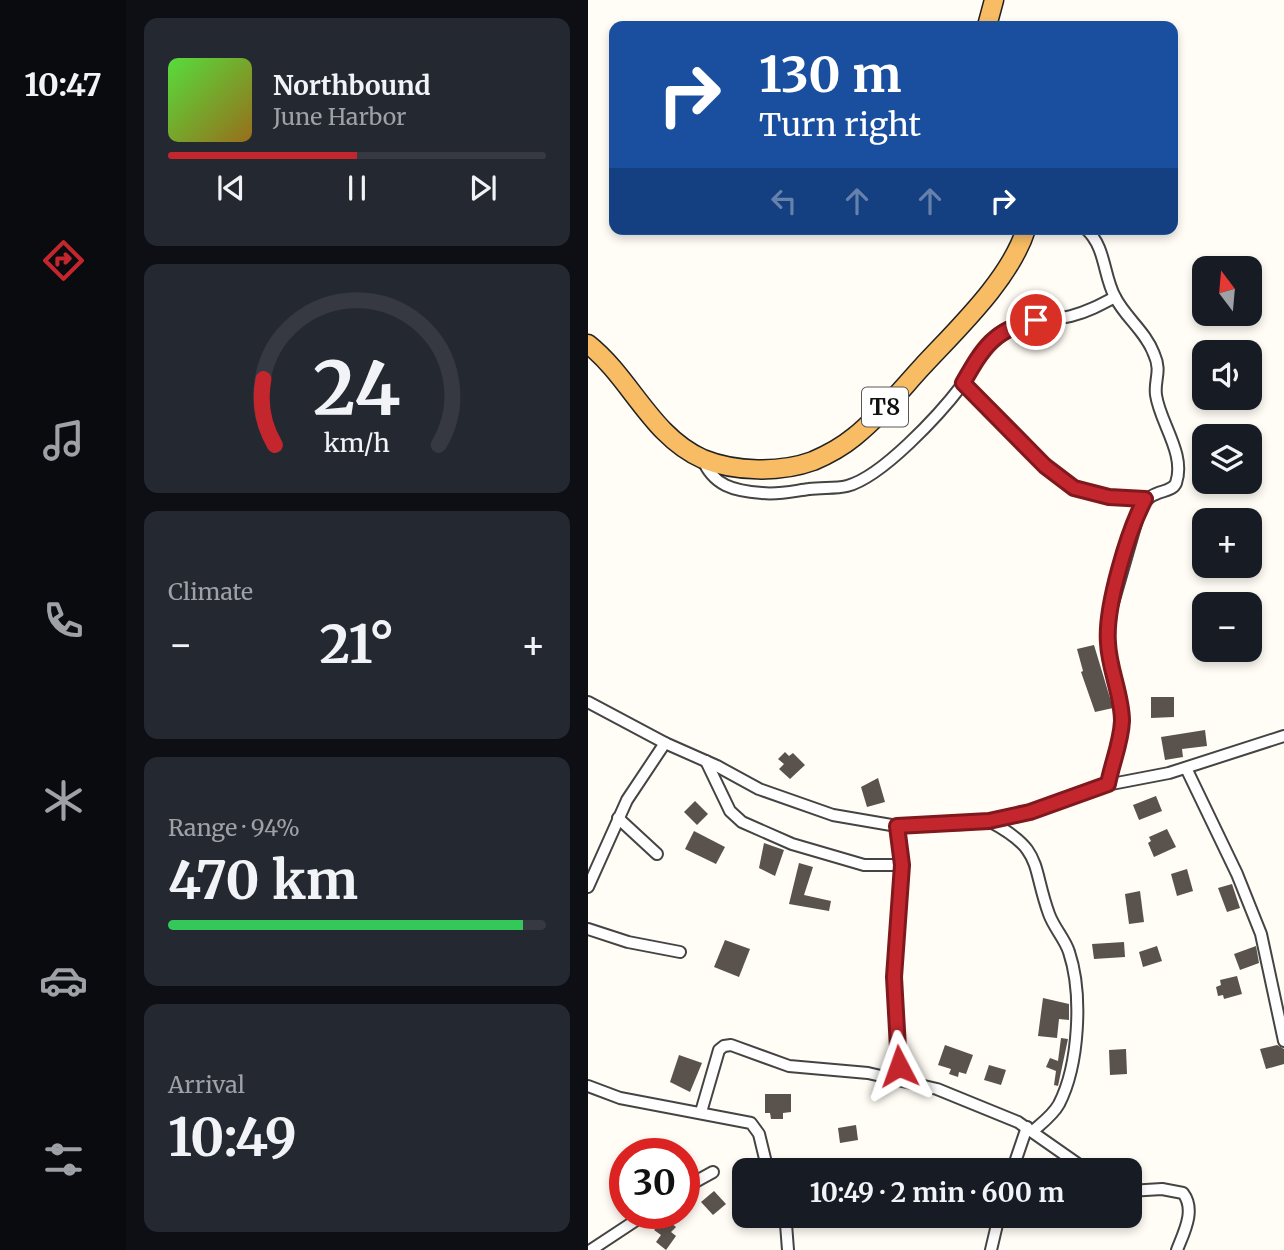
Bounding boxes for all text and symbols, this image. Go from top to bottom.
text: 130 m [759,44,902,105]
icon: right [644,49,735,140]
text: 10:47 [24,65,102,105]
text: Northbound [273,69,431,102]
text: June Harbor [273,102,406,131]
text: Turn right [759,105,921,145]
icon: previous [212,169,250,207]
icon: pause [338,169,376,207]
icon: next [464,169,502,207]
icon: left [765,182,803,220]
icon: ahead [838,182,876,220]
icon: ahead [911,182,949,220]
icon: right [984,182,1022,220]
icon: directions [39,236,88,285]
north arrow [1192,256,1262,326]
map controls [1192,256,1262,662]
pin [1006,290,1066,350]
icon: arrive [1017,301,1055,339]
button: sound [1192,340,1262,410]
text: 24 [313,343,401,435]
road number: T8 [862,388,908,426]
icon: music [39,416,88,465]
button: layers [1192,424,1262,494]
text: km/h [324,426,390,458]
button: + [1192,508,1262,578]
text: Climate [168,577,253,606]
button: − [1192,592,1262,662]
icon: phone [39,596,88,645]
text: 21° [319,612,395,677]
text: − [168,621,193,668]
text: + [521,621,546,668]
icon: climate [39,776,88,825]
text: Range · 94% [168,813,300,842]
text: 470 km [168,848,358,913]
icon: car [39,956,88,1005]
position arrow [862,1029,936,1103]
text: Arrival [168,1070,245,1099]
text: 10:49 [168,1105,297,1170]
icon: filters [39,1135,88,1184]
speed limit sign: 30 [609,1138,700,1229]
text: 10:49 · 2 min · 600 m [810,1176,1064,1209]

